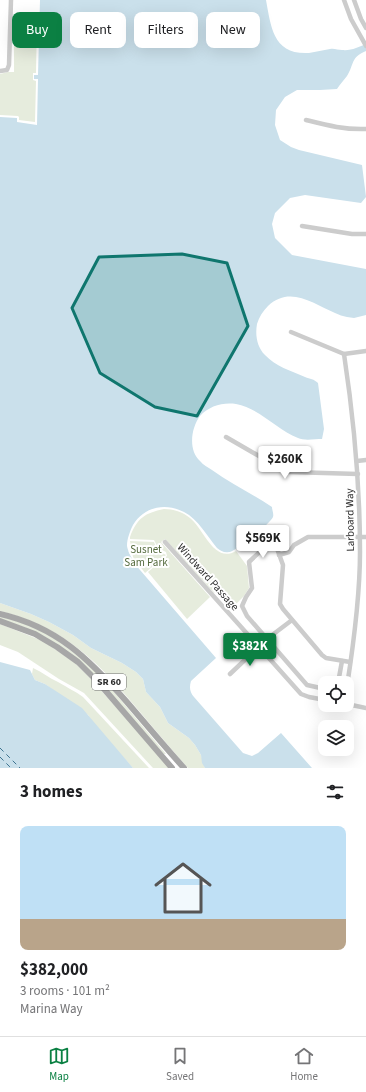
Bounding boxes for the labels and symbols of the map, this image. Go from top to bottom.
pin: $260K [257,446,313,480]
street label: Larboard Way [342,488,358,552]
pin: $569K [235,525,291,559]
street label: Windward Passage [174,540,243,614]
park label: Susnet Sam Park [124,542,168,570]
pin: $382K [222,633,278,667]
road number: SR 60 [92,674,126,690]

